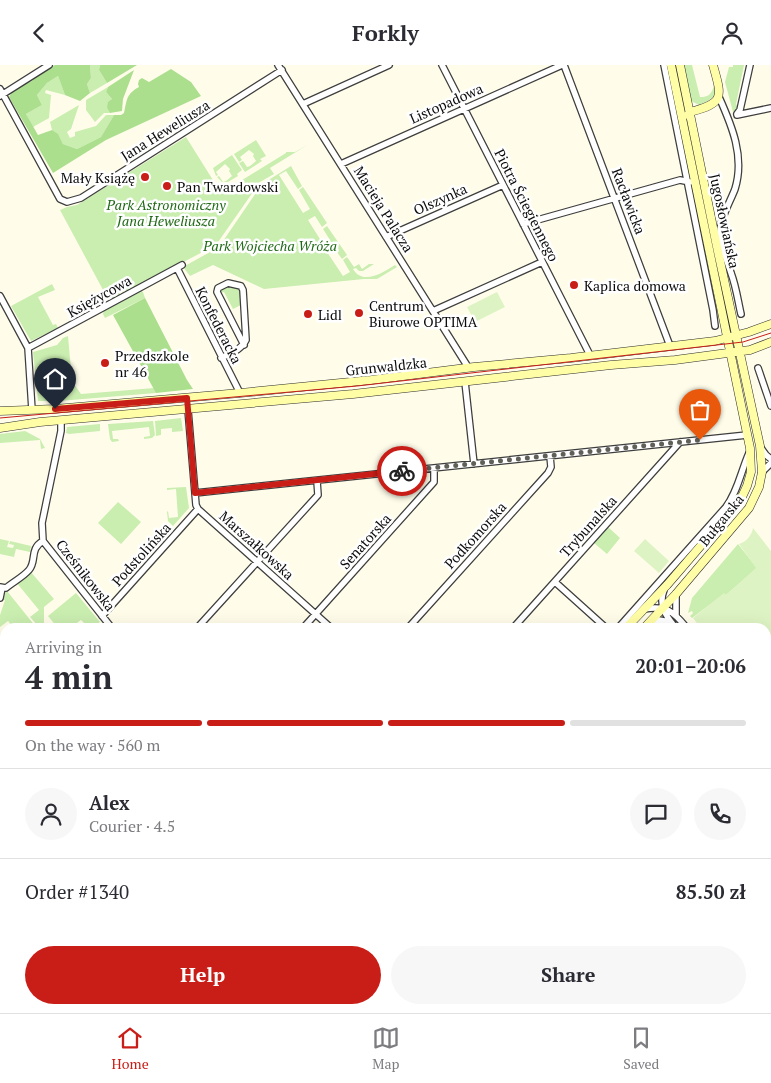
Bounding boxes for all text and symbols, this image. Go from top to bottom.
text: Forkly [352,18,419,47]
icon: back [25,19,53,47]
icon: person [718,19,746,47]
street label: Listopadowa [406,78,486,128]
street label: Jana Heweliusza [117,95,213,165]
street label: Piotra Ściegiennego [490,146,564,265]
street label: Macieja Palacza [350,162,418,256]
street label: Racławicka [608,165,650,237]
place label: Mały Książę [61,168,135,187]
marker: Mały Książę [139,171,151,183]
street label: Jugosłowiańska [706,172,744,270]
place label: Pan Twardowski [177,177,278,196]
street label: Olszynka [410,179,470,219]
marker: Pan Twardowski [161,180,173,192]
park label: Park Astronomiczny Jana Heweliusza [105,195,226,230]
park label: Park Wojciecha Wróża [202,236,337,255]
street label: Księżycowa [63,271,135,321]
place label: Kaplica domowa [584,276,686,295]
marker: Kaplica domowa [568,279,580,291]
street label: Konfederacka [191,283,247,367]
place label: Centrum Biurowe OPTIMA [369,296,478,331]
place label: Lidl [318,305,342,324]
marker: Centrum Biurowe OPTIMA [353,307,365,319]
marker: Lidl [302,308,314,320]
place label: Przedszkole nr 46 [115,346,189,381]
street label: Grunwaldzka [344,352,428,380]
marker: Przedszkole nr 46 [99,357,111,369]
pin [34,358,76,409]
icon: home [41,365,69,393]
pin [679,389,721,440]
icon: bag [686,396,714,424]
courier [377,446,427,496]
icon: bike [388,457,416,485]
street label: Bułgarska [694,490,748,550]
street label: Trybunalska [555,491,621,561]
street label: Podkomorska [440,498,510,572]
street label: Marszałkowska [216,506,298,584]
street label: Senatorska [335,509,395,573]
street label: Podstolińska [107,518,175,590]
street label: Cześnikowska [52,535,120,615]
text: Arriving in [25,636,102,658]
text: 20:01–20:06 [635,653,746,678]
text: 4 min [25,656,113,698]
text: On the way · 560 m [25,734,160,756]
button: person [25,788,77,840]
button: chat [630,788,682,840]
button: phone [694,788,746,840]
text: Alex [89,790,130,815]
text: Courier · 4.5 [89,815,175,837]
text: Order #1340 [25,879,129,904]
text: 85.50 zł [676,879,746,904]
button: Help [25,946,381,1004]
button: Share [391,946,746,1004]
tab: Home [112,1024,149,1073]
tab: Map [372,1024,400,1073]
tab: Saved [623,1024,659,1073]

